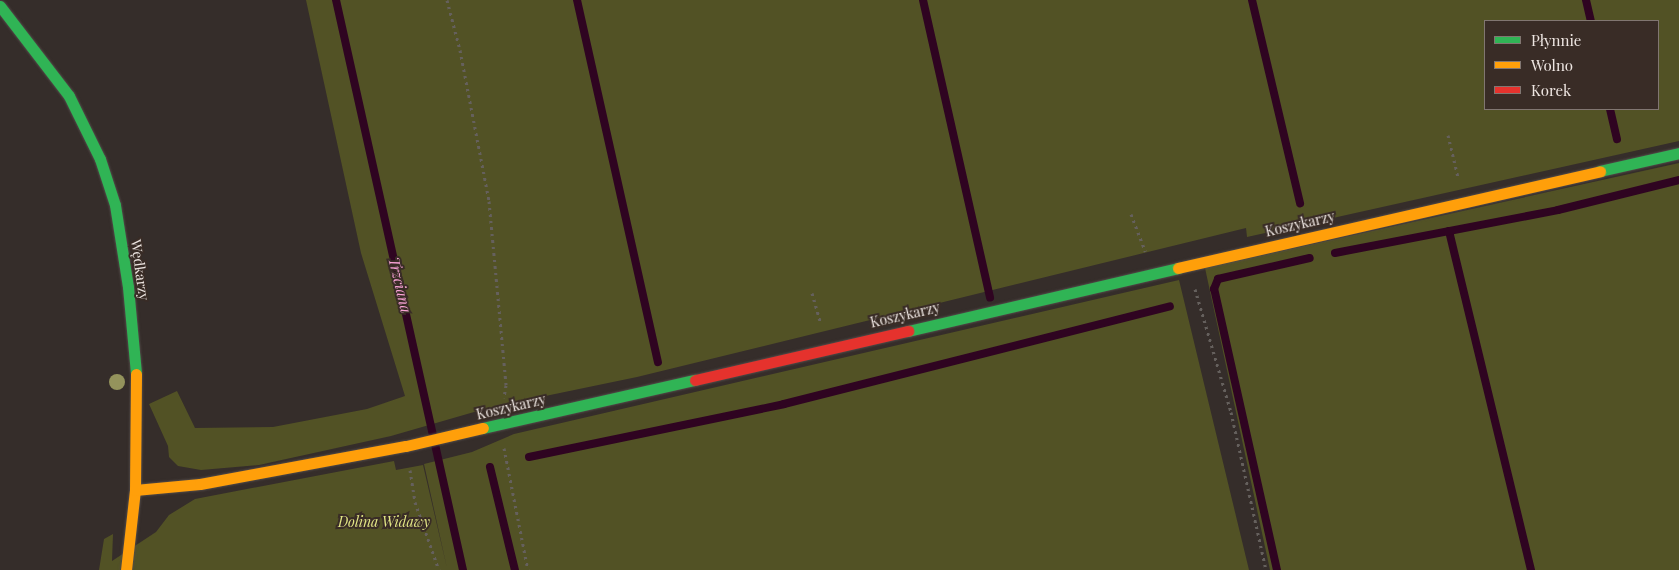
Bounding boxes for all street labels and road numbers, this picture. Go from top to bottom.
street label: Koszykarzy [1264,208,1336,240]
street label: Wędkarzy [127,238,153,302]
street label: Koszykarzy [869,299,941,331]
street label: Koszykarzy [475,391,547,423]

